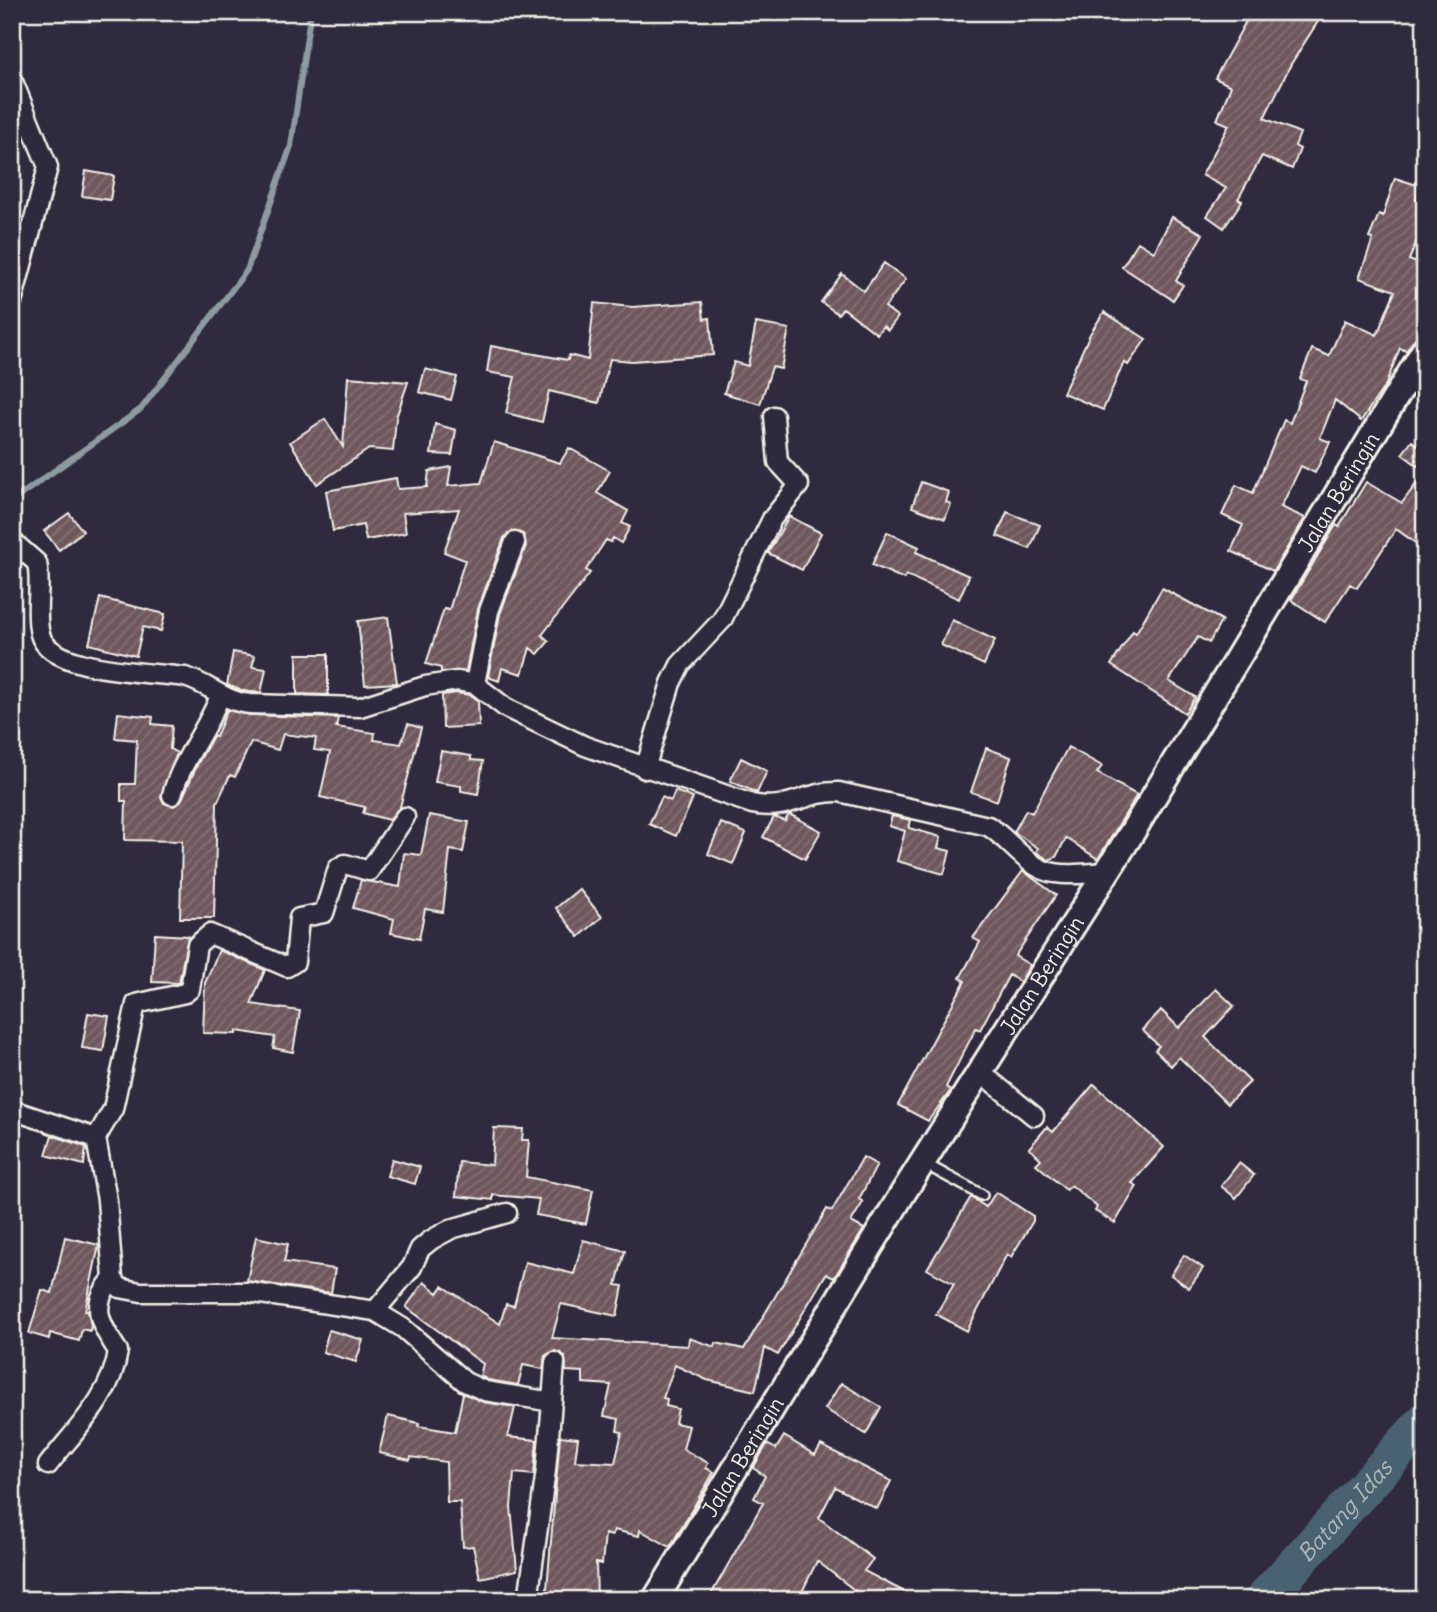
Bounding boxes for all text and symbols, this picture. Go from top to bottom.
street label: Jalan Beringin [1292,427,1385,557]
street label: Jalan Beringin [994,910,1089,1039]
street label: Jalan Beringin [696,1392,789,1522]
water label: Batang Idas [1291,1452,1399,1567]

